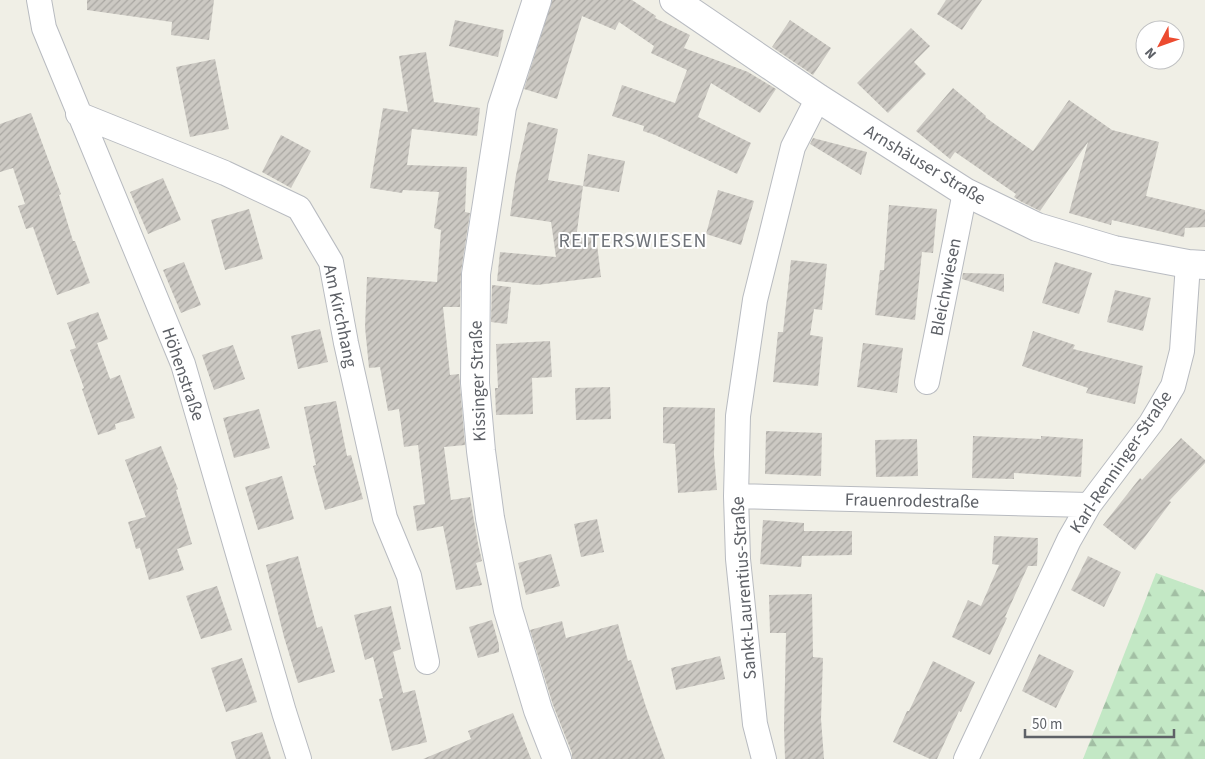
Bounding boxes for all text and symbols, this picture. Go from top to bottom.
north arrow [1135,20,1185,70]
text: N [1140,43,1162,63]
street label: Arnshäuser Straße [859,119,991,211]
district label: REITERSWIESEN [559,227,707,255]
street label: Bleichwiesen [924,236,968,338]
street label: Am Kirchhang [317,262,363,370]
street label: Kissinger Straße [463,320,493,442]
street label: Höhenstraße [155,324,211,424]
street label: Karl-Renninger-Straße [1064,386,1178,538]
street label: Frauenrodestraße [845,487,979,515]
street label: Sankt-Laurentius-Straße [725,496,763,680]
scale bar [1025,706,1174,738]
text: 50 m [1032,714,1062,735]

